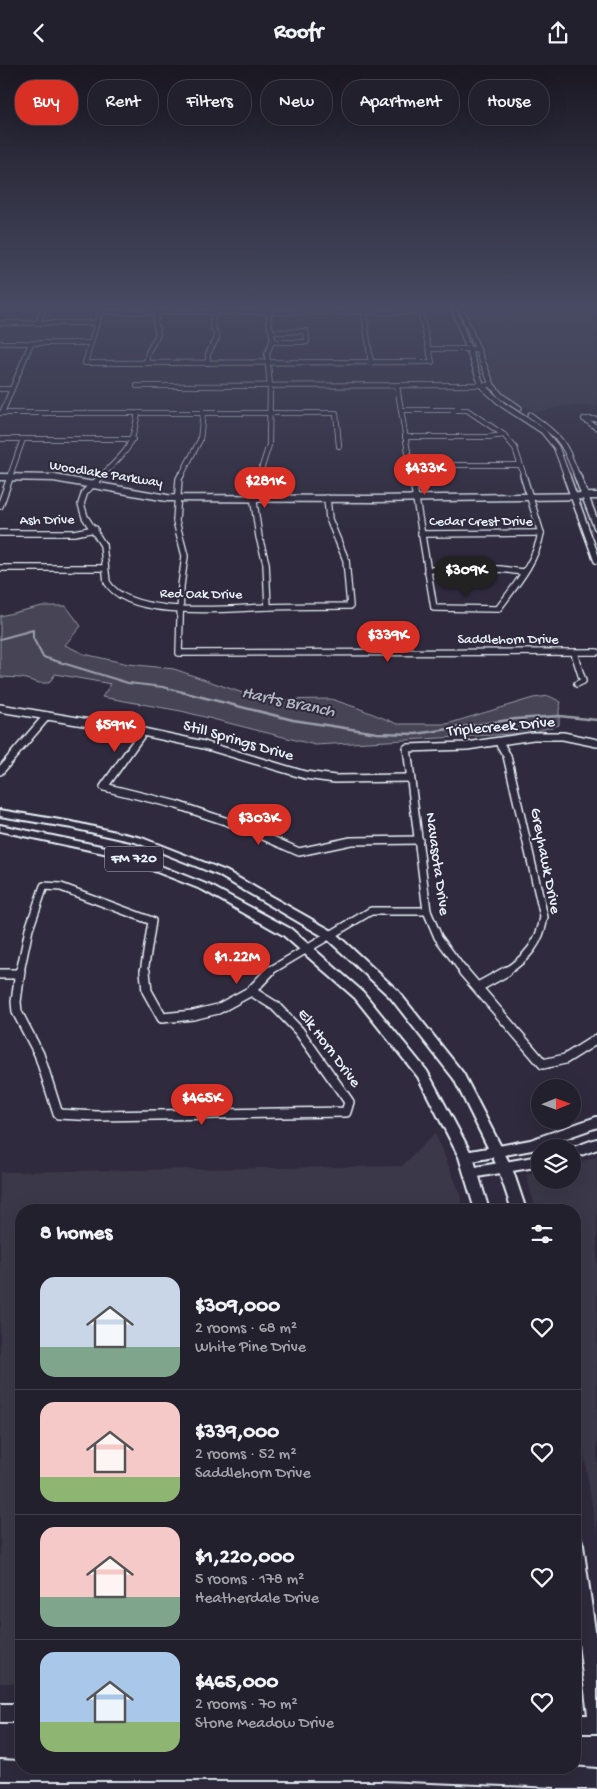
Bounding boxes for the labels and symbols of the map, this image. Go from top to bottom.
pin: $433K [390,453,460,496]
street label: Woodlake Parkway [48,458,164,492]
pin: $281K [230,467,300,509]
street label: Ash Drive [19,512,75,530]
street label: Cedar Crest Drive [429,514,534,531]
pin: $309K [431,555,501,598]
street label: Red Oak Drive [160,586,243,604]
pin: $339K [353,621,423,663]
street label: Saddlehorn Drive [457,632,559,649]
water label: Harts Branch [239,683,337,723]
pin: $591K [80,711,150,753]
street label: Triplecreek Drive [445,714,557,742]
street label: Still Springs Drive [181,717,296,767]
pin: $303K [224,803,294,846]
street label: Greyhawk Drive [524,806,564,916]
street label: Navasota Drive [419,811,453,917]
road number: FM 720 [105,847,163,871]
pin: $1.22M [196,943,278,985]
street label: Elk Horn Drive [292,1006,364,1093]
north arrow [531,1079,581,1129]
pin: $465K [167,1083,237,1126]

